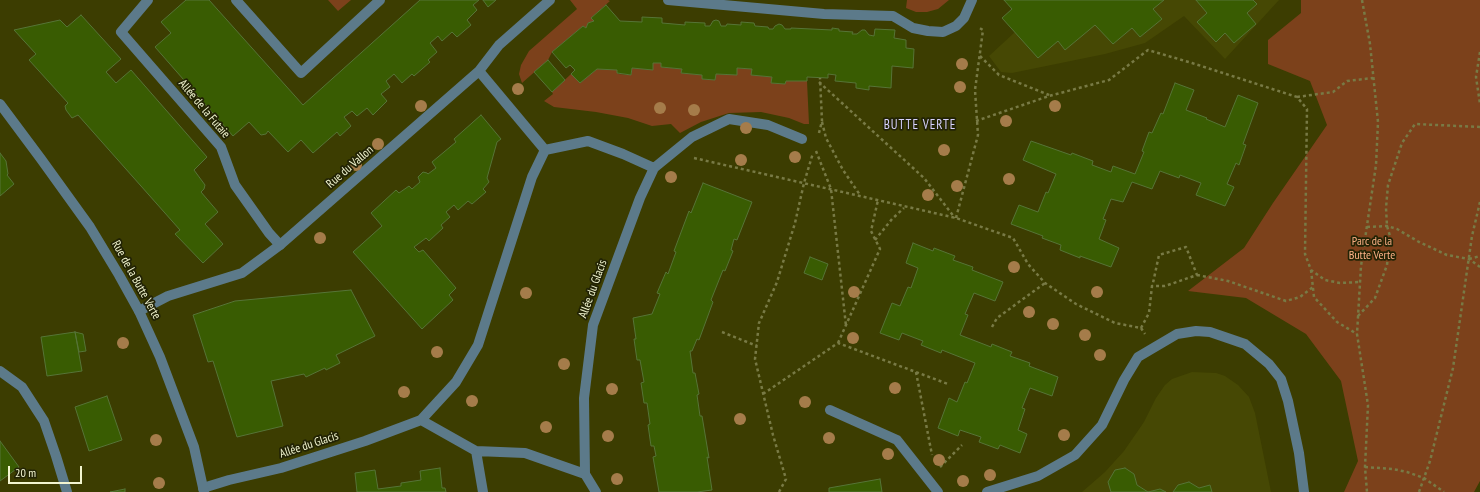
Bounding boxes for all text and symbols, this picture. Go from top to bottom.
street label: Allée de la Futaie [175,77,233,141]
district label: BUTTE VERTE [884,117,956,133]
street label: Rue du Vallon [324,143,376,191]
park label: Parc de la Butte Verte [1349,235,1395,263]
street label: Rue de la Butte Verte [108,238,164,322]
street label: Allée du Glacis [576,258,610,320]
street label: Allée du Glacis [278,429,340,461]
scale bar [10,458,84,484]
text: 20 m [15,465,36,480]

